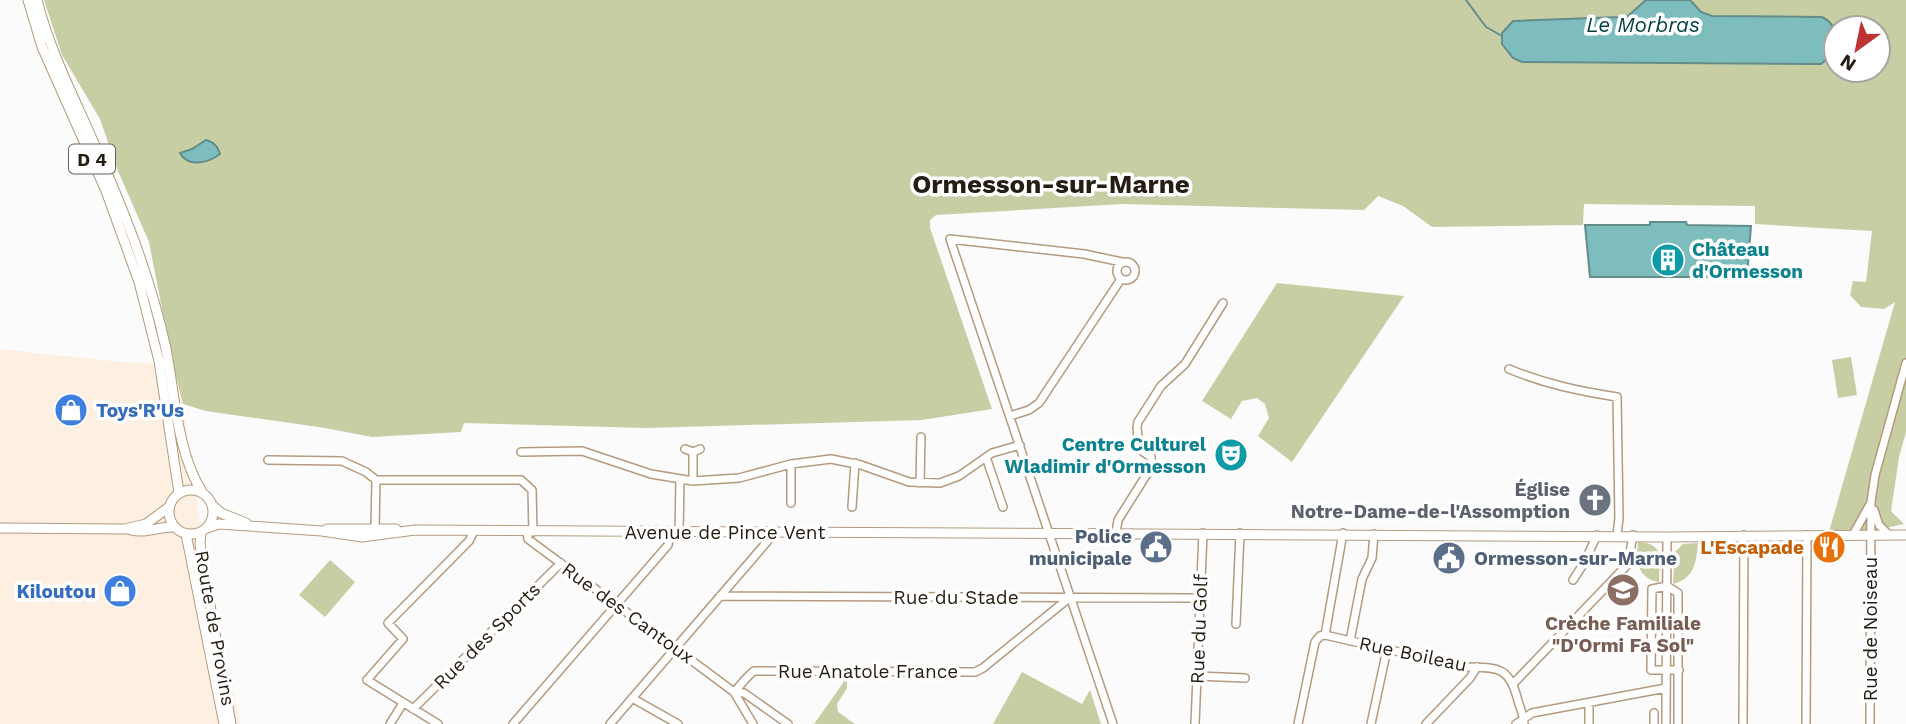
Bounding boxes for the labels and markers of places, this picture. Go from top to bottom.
place label: Château d'Ormesson [1692,238,1803,283]
building icon: Château d'Ormesson [1649,241,1687,279]
shop icon: Toys'R'Us [52,391,90,429]
place label: Toys'R'Us [96,399,184,422]
place label: Centre Culturel Wladimir d'Ormesson [1005,433,1207,478]
theatre icon: Centre Culturel Wladimir d'Ormesson [1212,436,1250,474]
place label: Église Notre-Dame-de-l'Assomption [1291,478,1570,523]
church icon: Église Notre-Dame-de-l'Assomption [1576,481,1614,519]
place label: Police municipale [1029,525,1132,570]
public building icon: Police municipale [1137,528,1175,566]
restaurant icon: L'Escapade [1810,528,1848,566]
place label: L'Escapade [1700,536,1804,559]
public building icon: Ormesson-sur-Marne [1430,539,1468,577]
place label: Ormesson-sur-Marne [1474,547,1677,570]
school or university icon: Crèche Familiale "D'Ormi Fa Sol" [1604,571,1642,609]
shop icon: Kiloutou [101,572,139,610]
place label: Kiloutou [17,580,96,603]
place label: Crèche Familiale "D'Ormi Fa Sol" [1545,612,1701,657]

